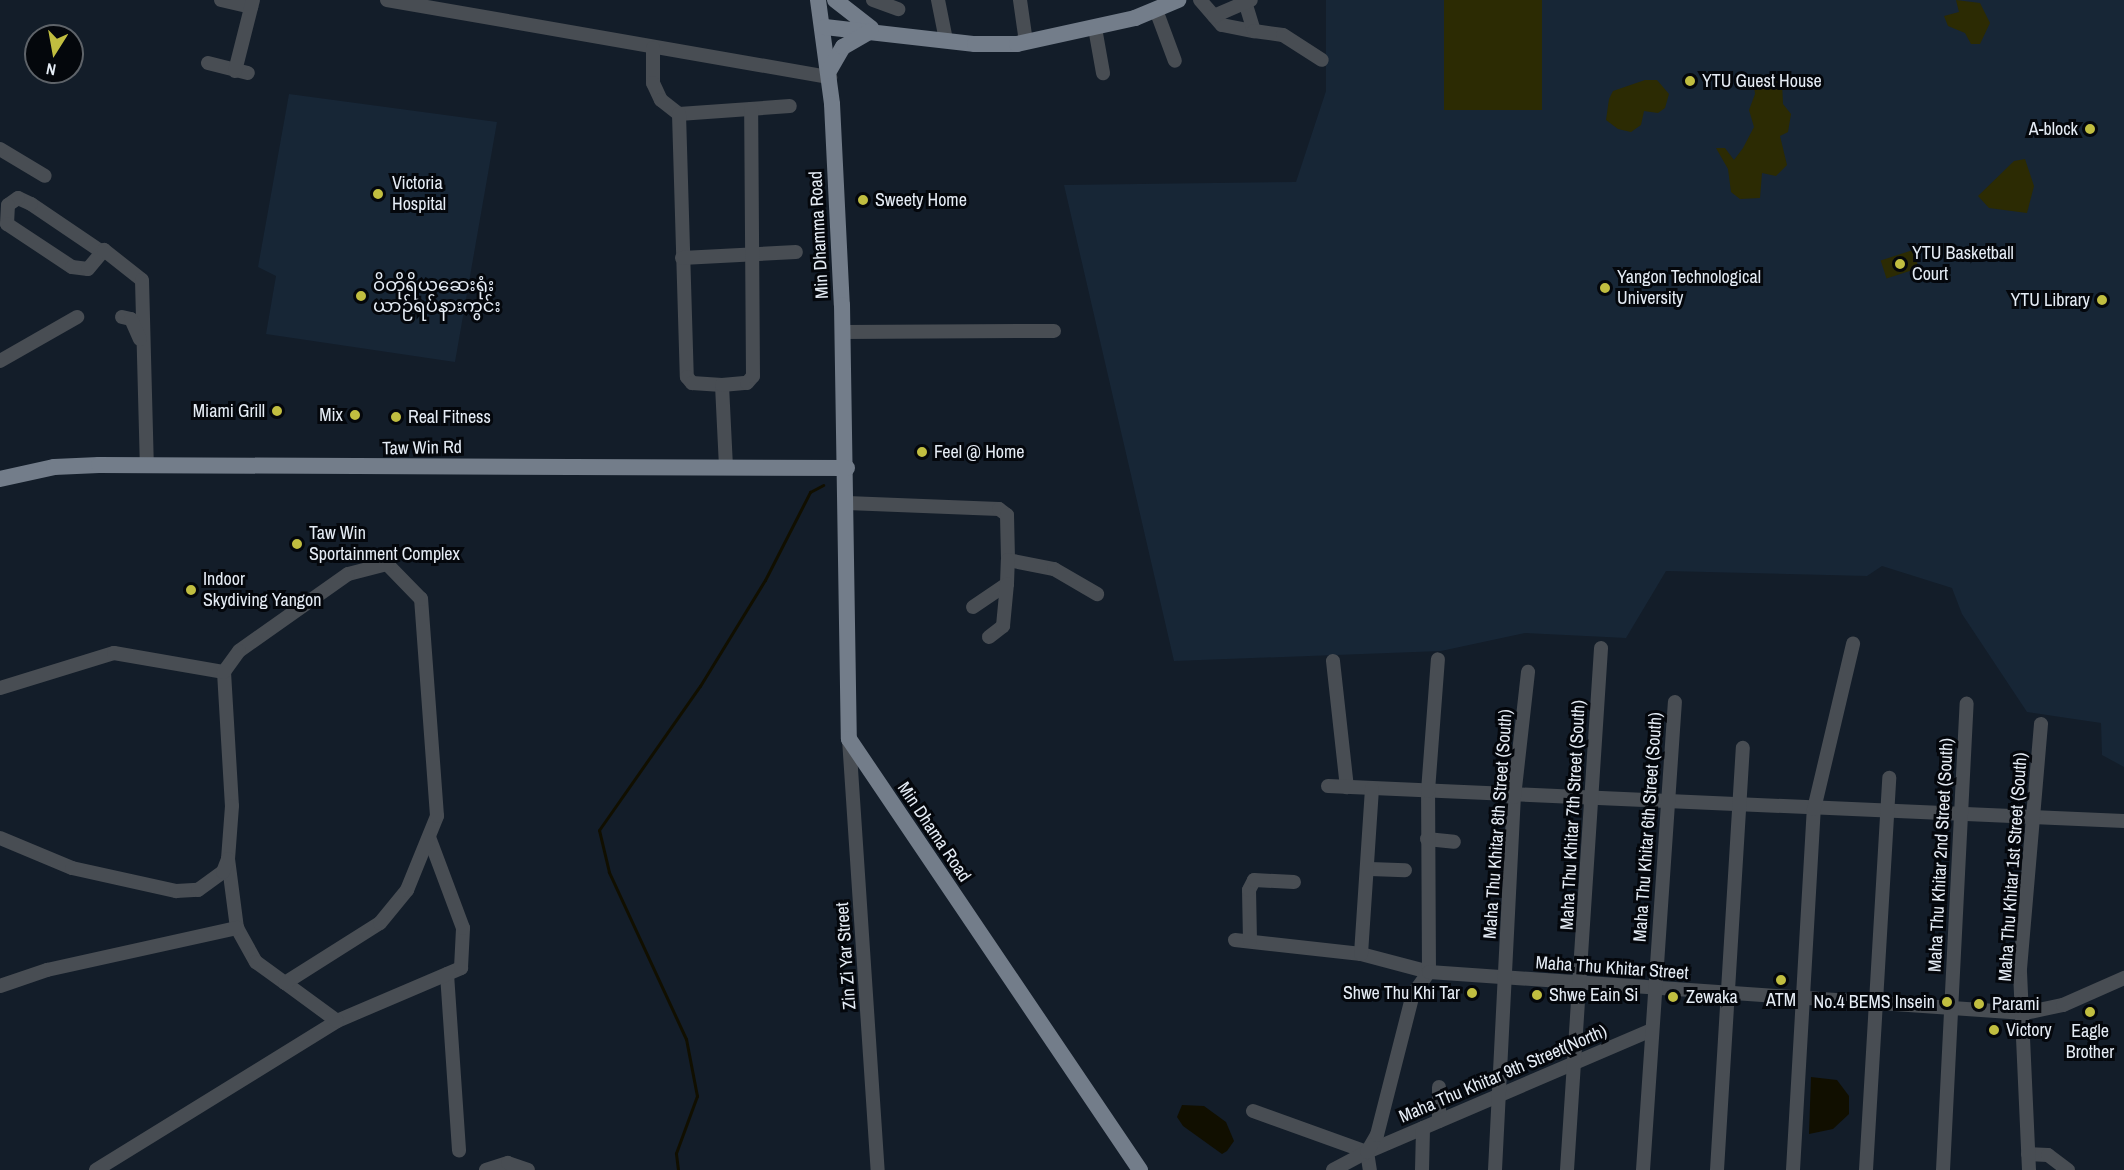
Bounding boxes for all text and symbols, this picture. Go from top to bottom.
north arrow [24,24,84,84]
text: N [44,58,58,81]
place label: YTU Guest House [1702,70,1822,92]
marker: YTU Guest House [1683,74,1697,88]
place label: A-block [2029,118,2078,140]
marker: A-block [2083,122,2097,136]
street label: Min Dhamma Road [805,171,833,299]
place label: Victoria Hospital [392,173,446,216]
marker: Victoria Hospital [369,185,387,203]
place label: Sweety Home [875,189,967,211]
marker: Sweety Home [856,193,870,207]
place label: YTU Basketball Court [1912,243,2014,286]
marker: YTU Basketball Court [1893,257,1907,271]
place label: Yangon Technological University [1617,267,1761,310]
place label: ဝိတိုရိယဆေးရုံး ယာဉ်ရပ်နားကွင်း [373,275,501,318]
marker: Yangon Technological University [1598,281,1612,295]
marker: ဝိတိုရိယဆေးရုံး ယာဉ်ရပ်နားကွင်း [354,289,368,303]
place label: YTU Library [2010,289,2090,311]
marker: YTU Library [2095,293,2109,307]
place label: Miami Grill [193,400,265,422]
marker: Miami Grill [270,404,284,418]
place label: Mix [319,404,343,426]
place label: Real Fitness [408,406,491,428]
marker: Mix [348,408,362,422]
marker: Real Fitness [389,410,403,424]
street label: Taw Win Rd [382,437,462,459]
place label: Feel @ Home [934,441,1025,463]
marker: Feel @ Home [915,445,929,459]
place label: Taw Win Sportainment Complex [309,523,460,566]
marker: Taw Win Sportainment Complex [290,537,304,551]
place label: Indoor Skydiving Yangon [203,569,322,612]
marker: Indoor Skydiving Yangon [184,583,198,597]
street label: Maha Thu Khitar 7th Street (South) [1556,699,1590,931]
street label: Maha Thu Khitar 8th Street (South) [1479,708,1517,940]
street label: Maha Thu Khitar 6th Street (South) [1629,711,1667,943]
street label: Maha Thu Khitar 2nd Street (South) [1924,737,1958,973]
street label: Maha Thu Khitar 1st Street (South) [1994,752,2032,982]
street label: Min Dhama Road [893,778,975,886]
street label: Zin Zi Yar Street [831,901,861,1011]
street label: Maha Thu Khitar Street [1535,952,1689,984]
marker: ATM [1774,973,1788,987]
place label: Shwe Thu Khi Tar [1342,982,1460,1004]
place label: Shwe Eain Si [1549,984,1638,1006]
marker: Shwe Thu Khi Tar [1465,986,1479,1000]
place label: Zewaka [1686,986,1738,1008]
marker: Shwe Eain Si [1530,988,1544,1002]
marker: Zewaka [1664,988,1682,1006]
place label: ATM [1766,989,1796,1011]
place label: No.4 BEMS Insein [1814,991,1935,1013]
place label: Parami [1992,993,2040,1015]
marker: No.4 BEMS Insein [1940,995,1954,1009]
marker: Parami [1970,995,1988,1013]
marker: Eagle Brother [2083,1005,2097,1019]
place label: Victory [2006,1019,2052,1041]
street label: Maha Thu Khitar 9th Street(North) [1396,1020,1610,1128]
place label: Eagle Brother [2066,1021,2114,1064]
marker: Victory [1987,1023,2001,1037]

